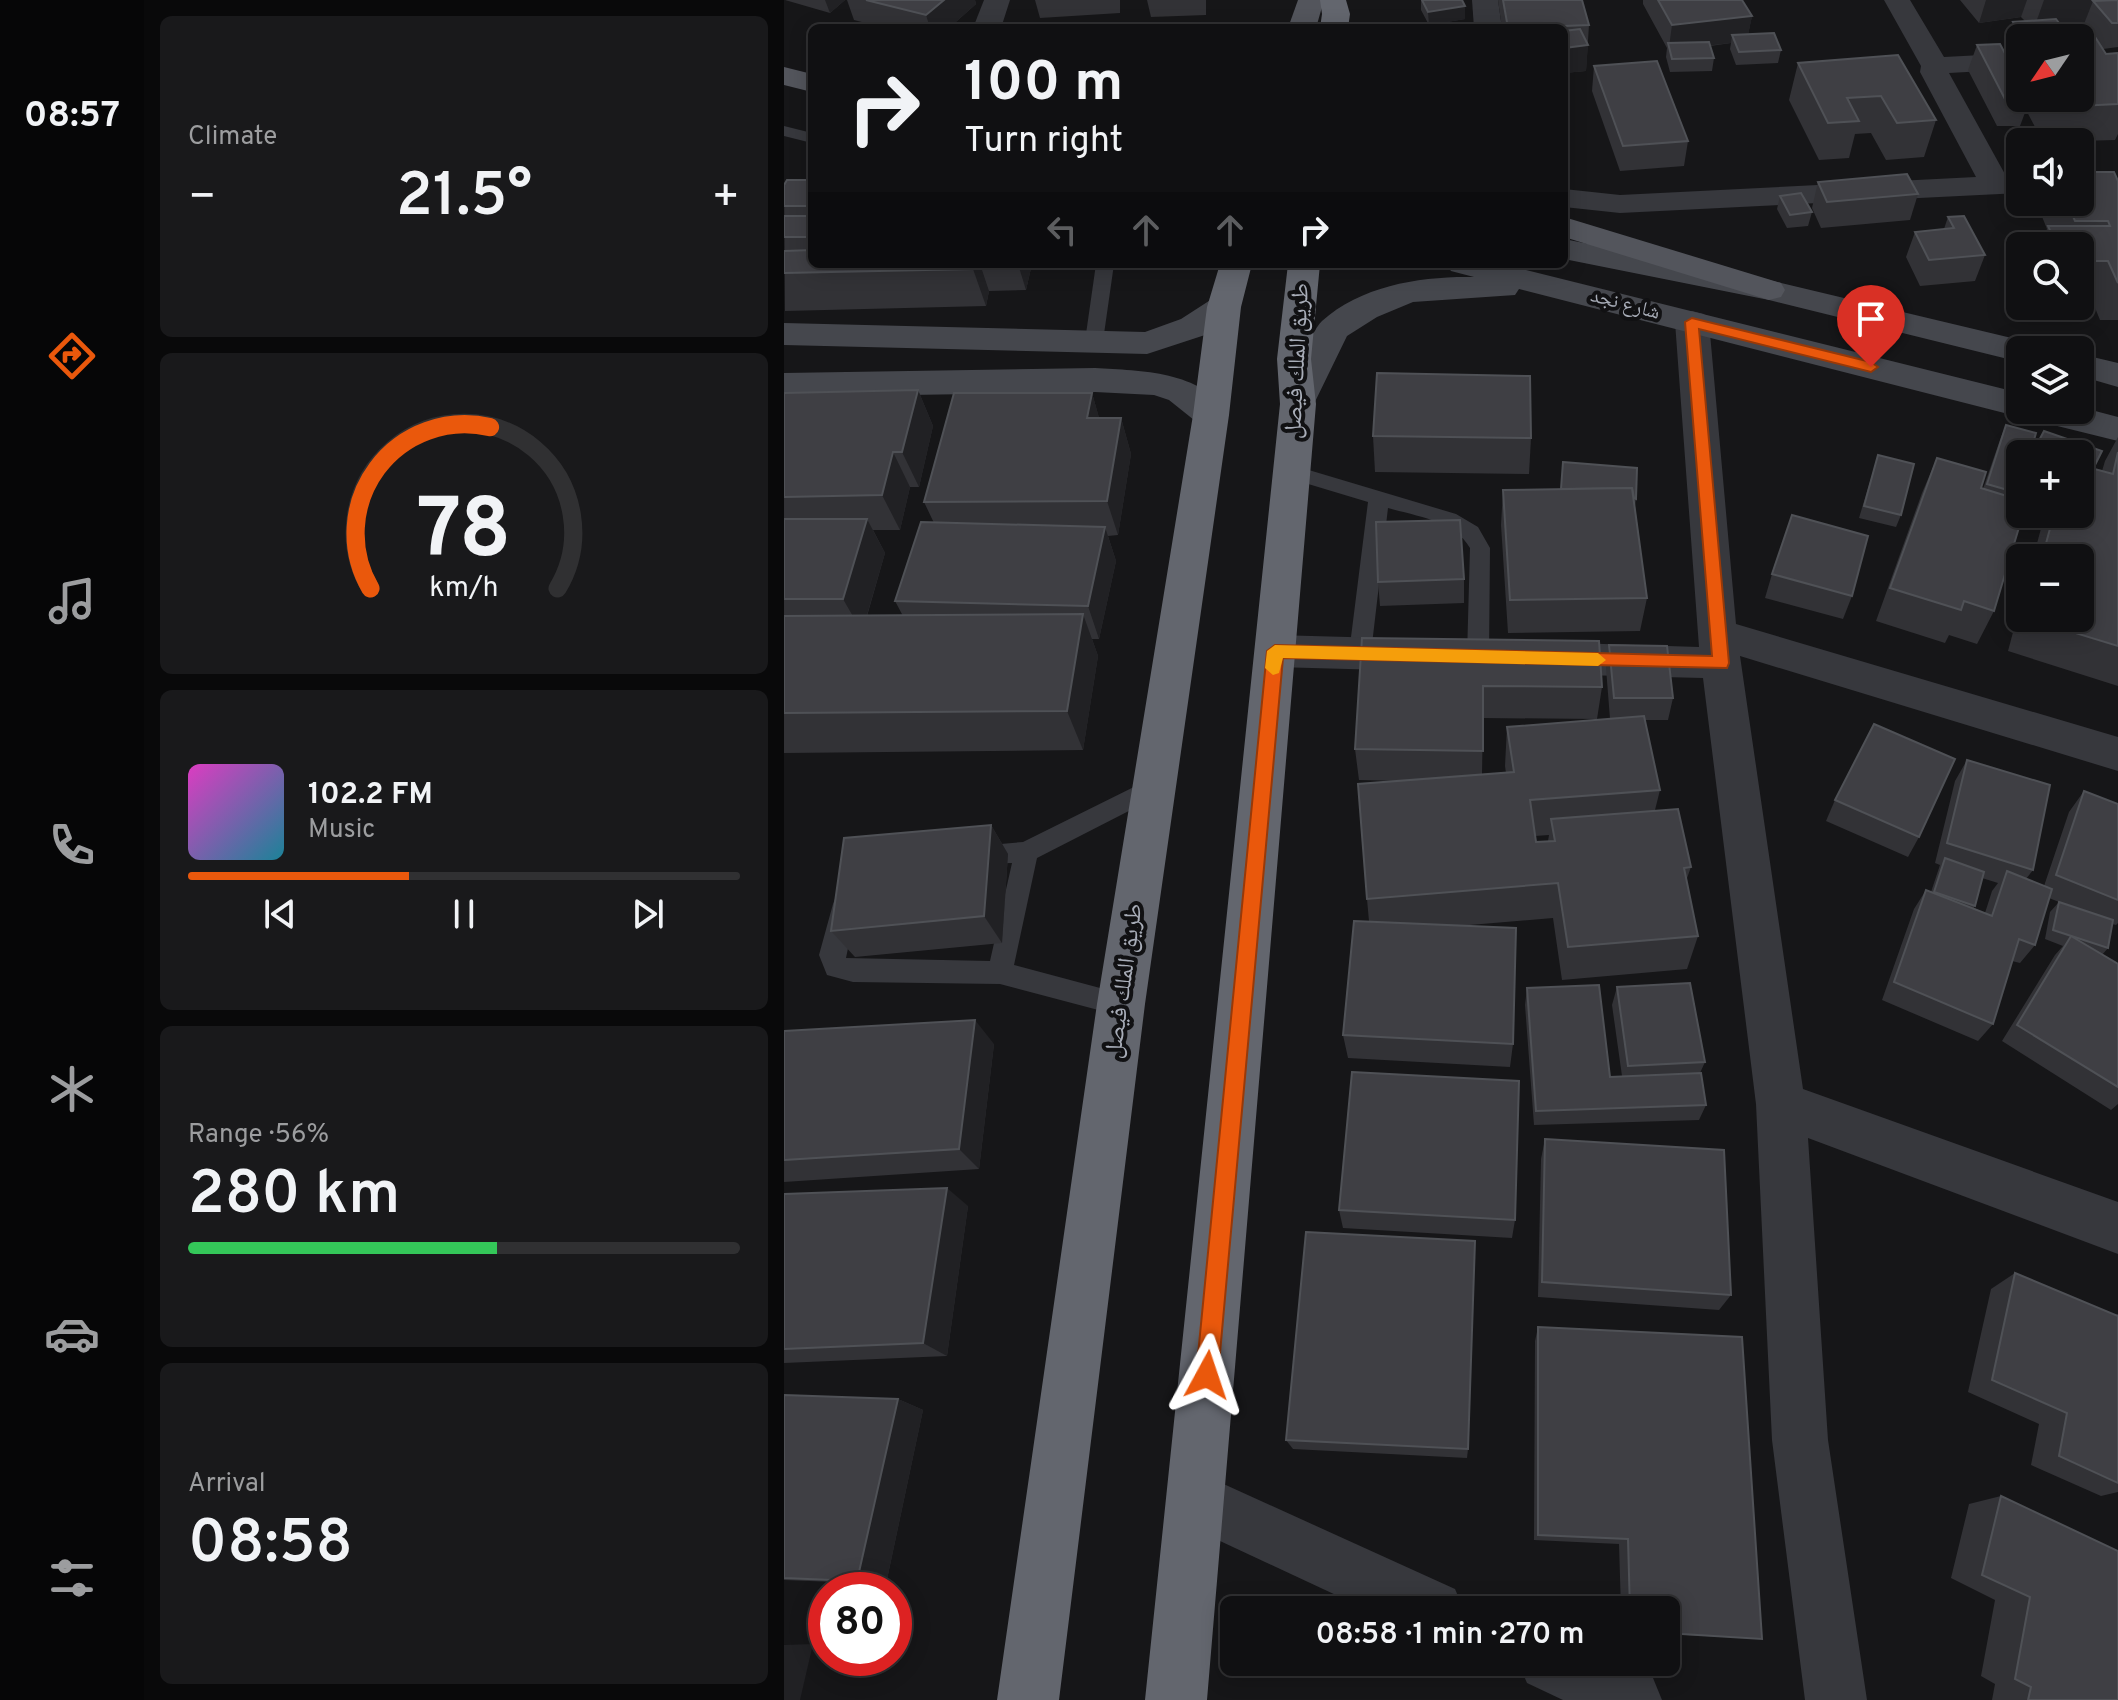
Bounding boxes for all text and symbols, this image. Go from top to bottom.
north arrow [2006,24,2094,112]
map controls [2006,24,2094,632]
text: 100 m [964,50,1123,120]
icon: right [832,56,936,160]
text: 08:57 [24,94,120,140]
text: Turn right [964,119,1123,165]
text: Climate [188,121,277,154]
button: sound [2006,128,2094,216]
text: 21.5° [396,161,532,237]
text: − [188,171,216,227]
text: + [712,171,740,227]
icon: left [1040,208,1084,252]
icon: ahead [1124,208,1168,252]
icon: ahead [1208,208,1252,252]
icon: right [1292,208,1336,252]
button: search [2006,232,2094,320]
street label: طريق الملك فيصل [1279,282,1317,440]
street label: شارع نجد [1587,283,1663,327]
pin [1837,285,1905,367]
icon: arrive [1849,297,1893,341]
icon: directions [44,328,100,384]
button: layers [2006,336,2094,424]
button: + [2006,440,2094,528]
text: 78 [417,482,511,587]
button: − [2006,544,2094,632]
text: km/h [429,571,499,607]
icon: music [44,573,100,629]
text: 102.2 FM [308,777,433,814]
text: Music [308,814,375,847]
icon: phone [44,817,100,873]
icon: previous [258,892,302,936]
icon: pause [442,892,486,936]
icon: next [626,892,670,936]
street label: طريق الملك فيصل [1099,902,1151,1060]
icon: climate [44,1061,100,1117]
text: Range · 56% [188,1119,329,1152]
text: 280 km [188,1159,400,1235]
icon: car [44,1306,100,1362]
position arrow [1165,1333,1249,1417]
text: Arrival [188,1468,266,1501]
text: 08:58 [188,1508,353,1584]
icon: filters [44,1550,100,1606]
speed limit sign: 80 [808,1572,912,1676]
text: 08:58 · 1 min · 270 m [1315,1617,1585,1654]

